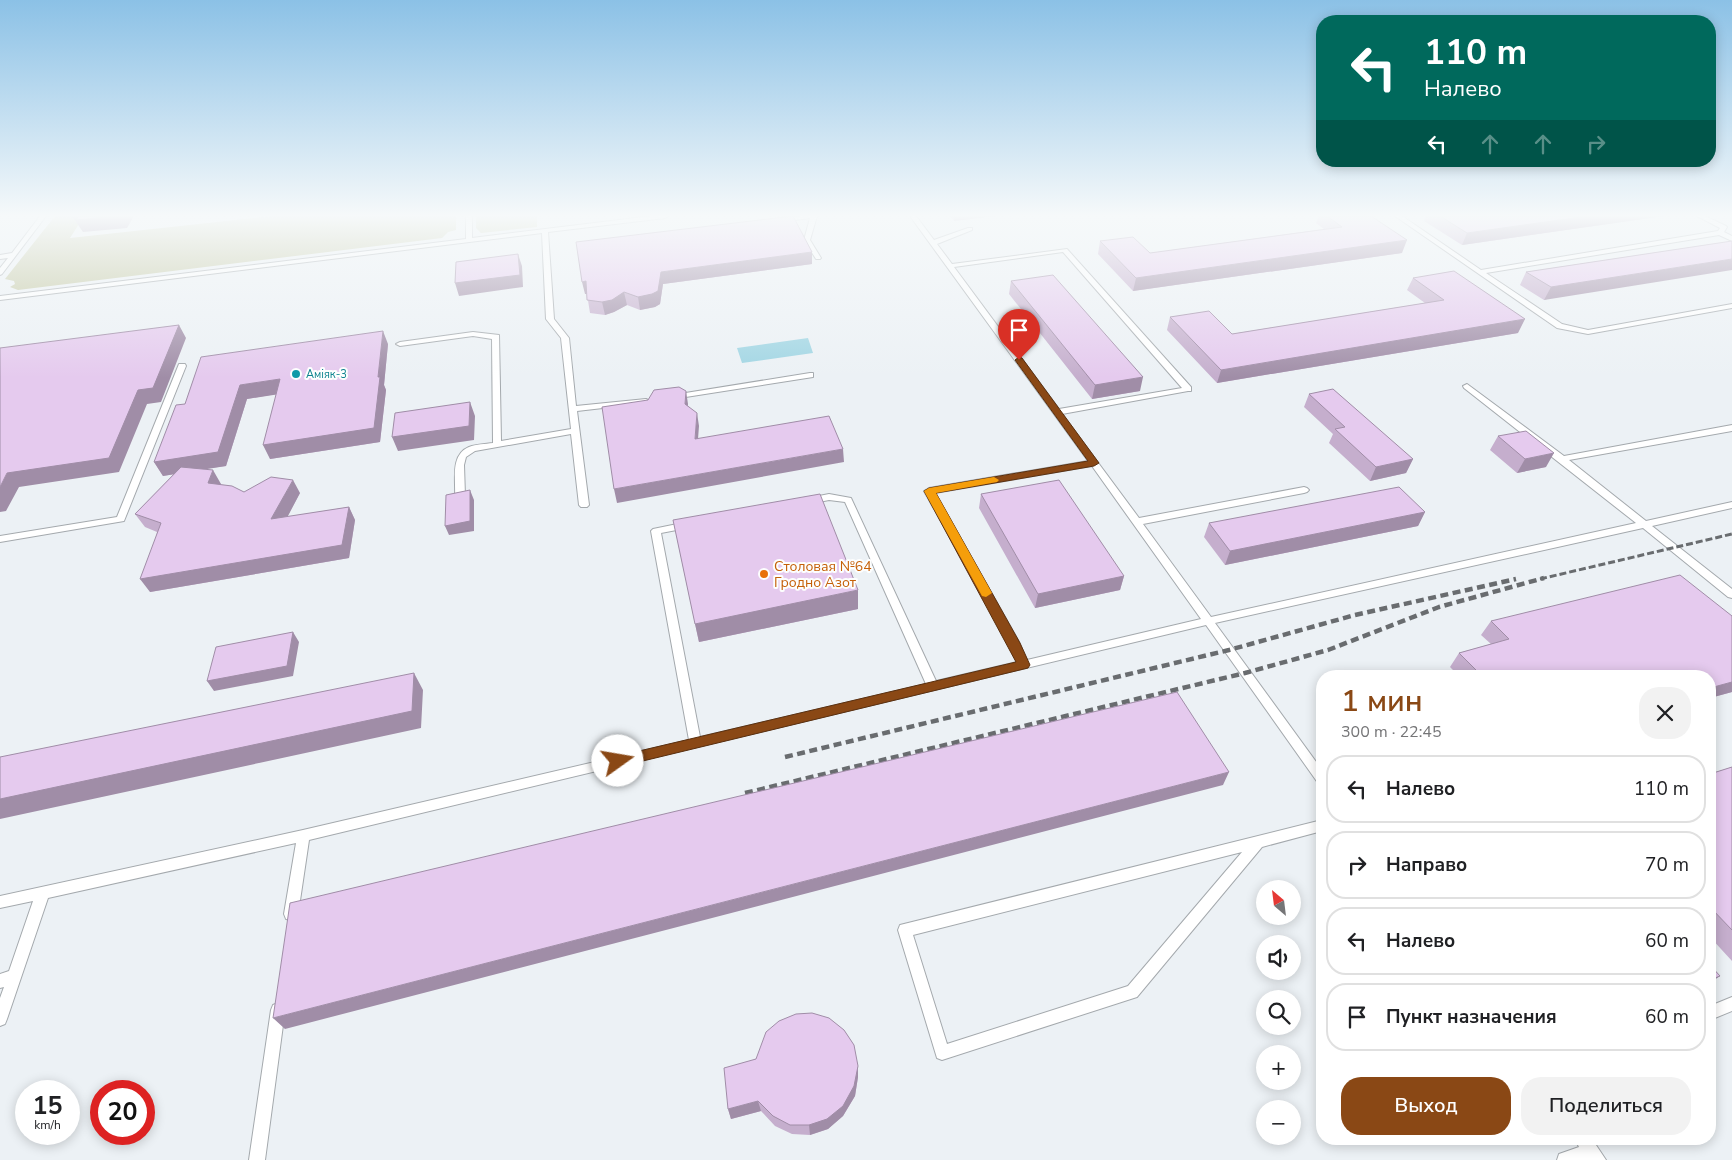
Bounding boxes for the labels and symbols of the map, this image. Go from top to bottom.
pin [998,309,1040,360]
place label: Аміяк-3 [306,367,347,382]
marker: Аміяк-3 [290,368,302,380]
place label: Столовая №64 Гродно Азот [774,557,872,592]
marker: Столовая №64 Гродно Азот [758,568,770,580]
position arrow [591,734,643,786]
north arrow [1256,880,1301,925]
speed limit sign: 20 [90,1080,155,1145]

